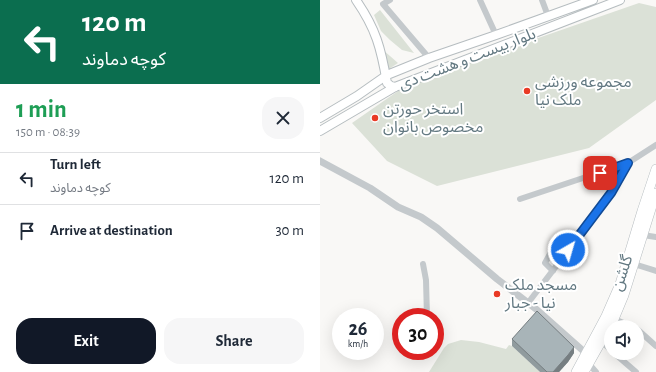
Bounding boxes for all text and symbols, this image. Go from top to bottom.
text: 120 m [82,9,147,37]
icon: left [16,16,68,68]
street label: بلوار بیست و هشت دی [396,25,538,93]
text: کوچه دماوند [82,51,166,69]
place label: مجموعه ورزشی ملک نیا [535,74,632,108]
marker: مجموعه ورزشی ملک نیا [522,86,532,96]
button: close [262,97,304,139]
text: 1 min [16,98,67,122]
place label: استخر حورتن مخصوص بانوان [383,101,483,136]
marker: استخر حورتن مخصوص بانوان [370,113,380,123]
text: 150 m · 08:39 [16,126,80,139]
pin [583,156,617,190]
text: Turn left [50,157,101,172]
icon: arrive [589,162,611,184]
icon: left [16,168,38,190]
text: 120 m [270,171,304,186]
text: کوچه دماوند [50,182,111,195]
icon: arrive [16,220,38,242]
text: Arrive at destination [50,223,173,238]
text: 30 m [275,223,304,238]
position arrow [547,229,589,271]
street label: گلشن [608,252,636,293]
place label: مسجد ملک نیا - جبار [504,277,577,312]
marker: مسجد ملک نیا - جبار [492,289,502,299]
speed limit sign: 30 [392,308,444,360]
button: Exit [16,318,156,364]
button: Share [164,318,304,364]
text: 26 [348,319,368,339]
map controls [604,320,644,360]
button: sound [604,320,644,360]
text: km/h [348,339,368,349]

